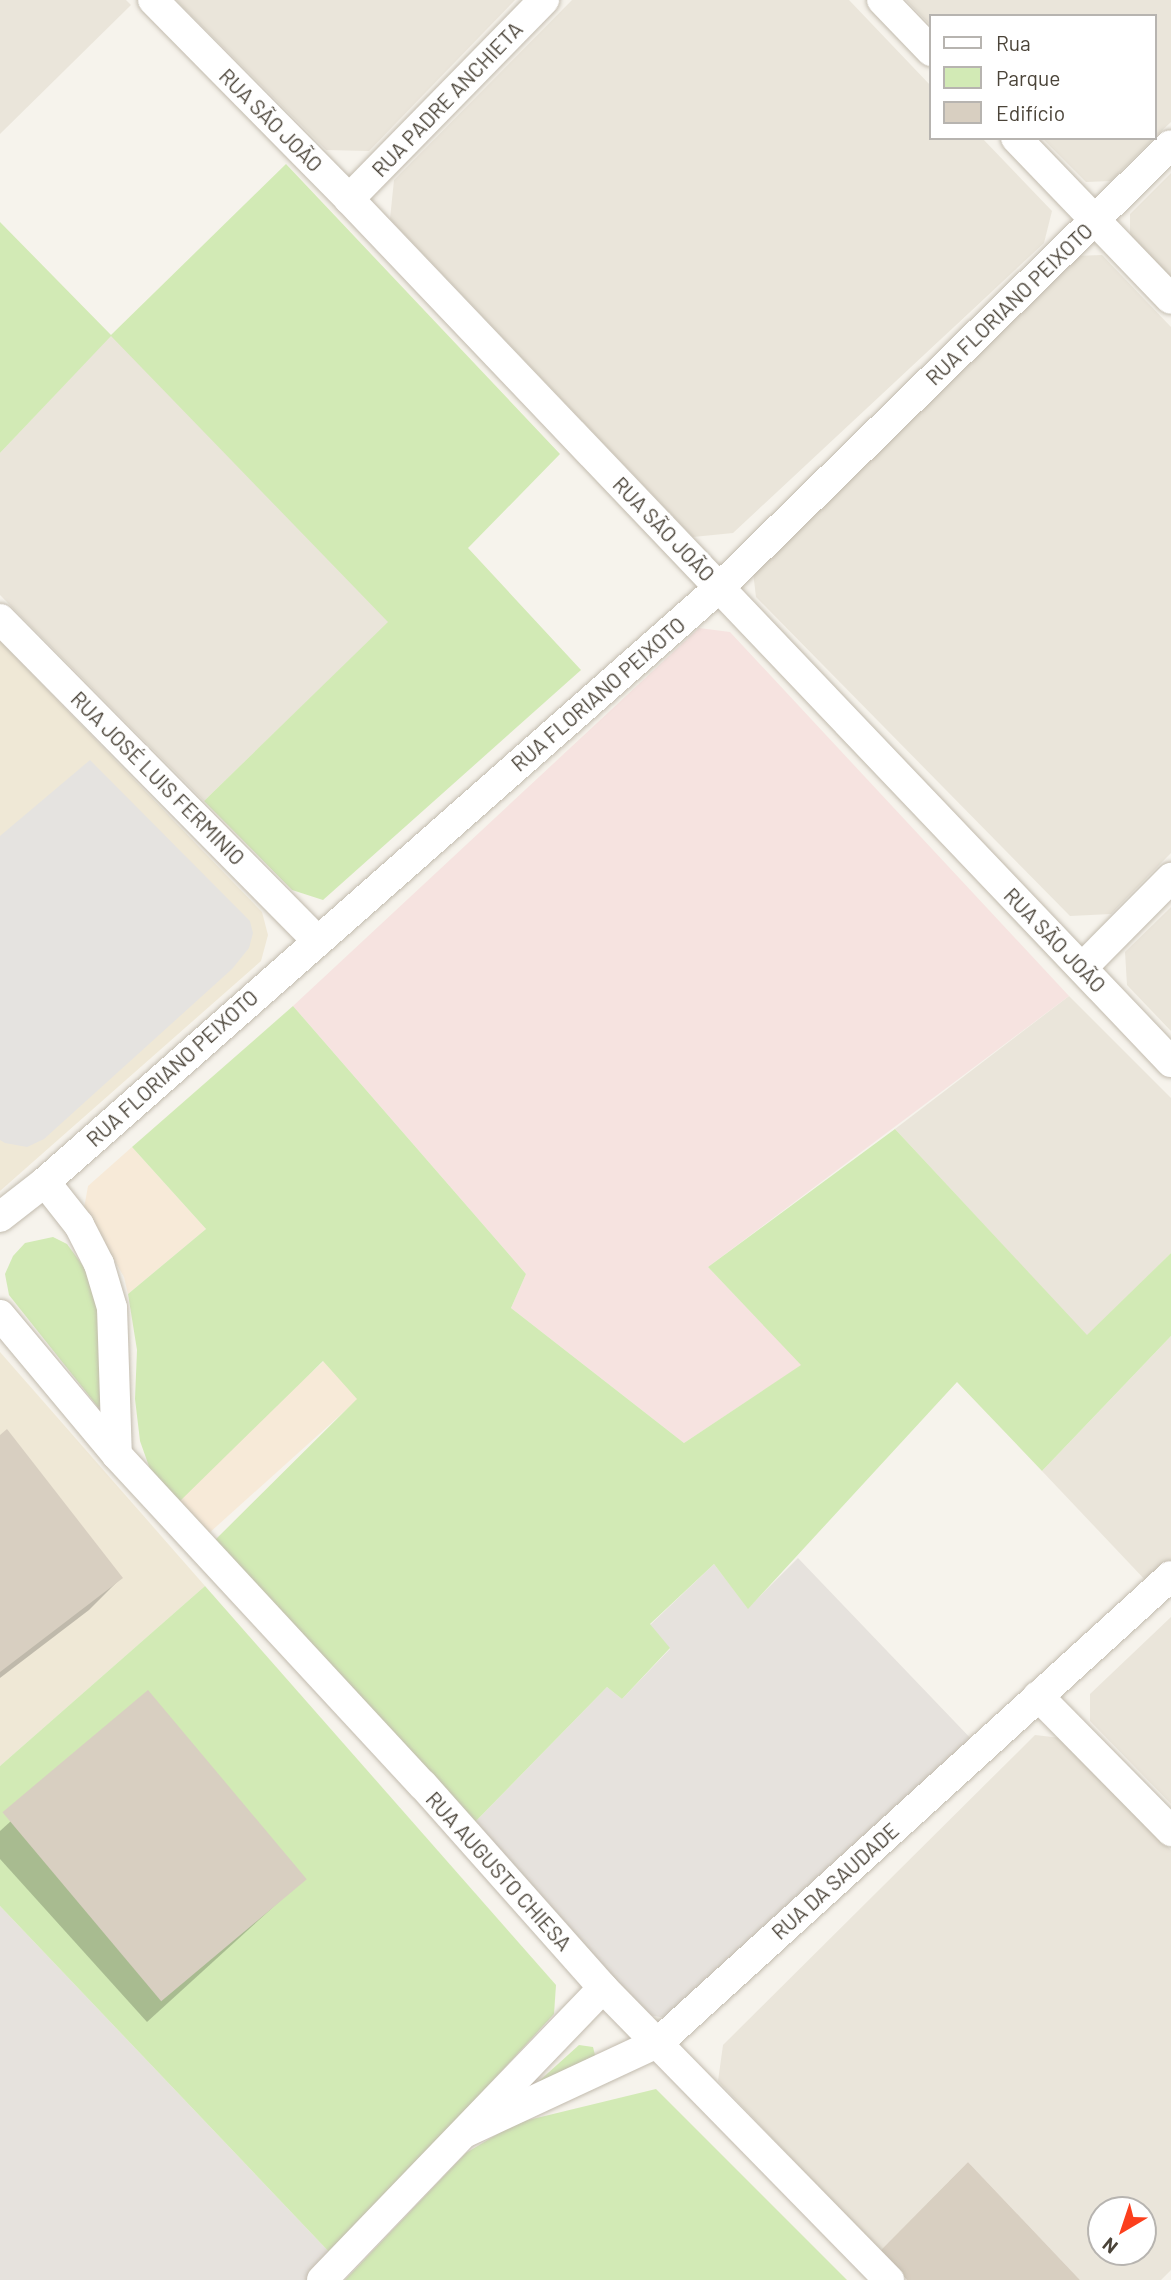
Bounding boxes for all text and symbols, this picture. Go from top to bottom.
legend [930,14,1157,140]
street label: RUA PADRE ANCHIETA [366,16,528,182]
text: Rua [996,30,1031,55]
street label: RUA SÃO JOÃO [214,63,328,177]
text: Parque [996,65,1061,90]
text: Edifício [996,100,1065,125]
street label: RUA FLORIANO PEIXOTO [920,218,1098,390]
street label: RUA SÃO JOÃO [608,471,720,587]
street label: RUA FLORIANO PEIXOTO [506,612,690,776]
street label: RUA JOSÉ LUIS FERMINIO [66,686,250,870]
street label: RUA SÃO JOÃO [999,882,1111,998]
street label: RUA FLORIANO PEIXOTO [81,984,263,1152]
street label: RUA AUGUSTO CHIESA [421,1786,577,1956]
street label: RUA DA SAUDADE [766,1817,904,1945]
north arrow [1087,2196,1157,2266]
text: N [1098,2233,1122,2259]

